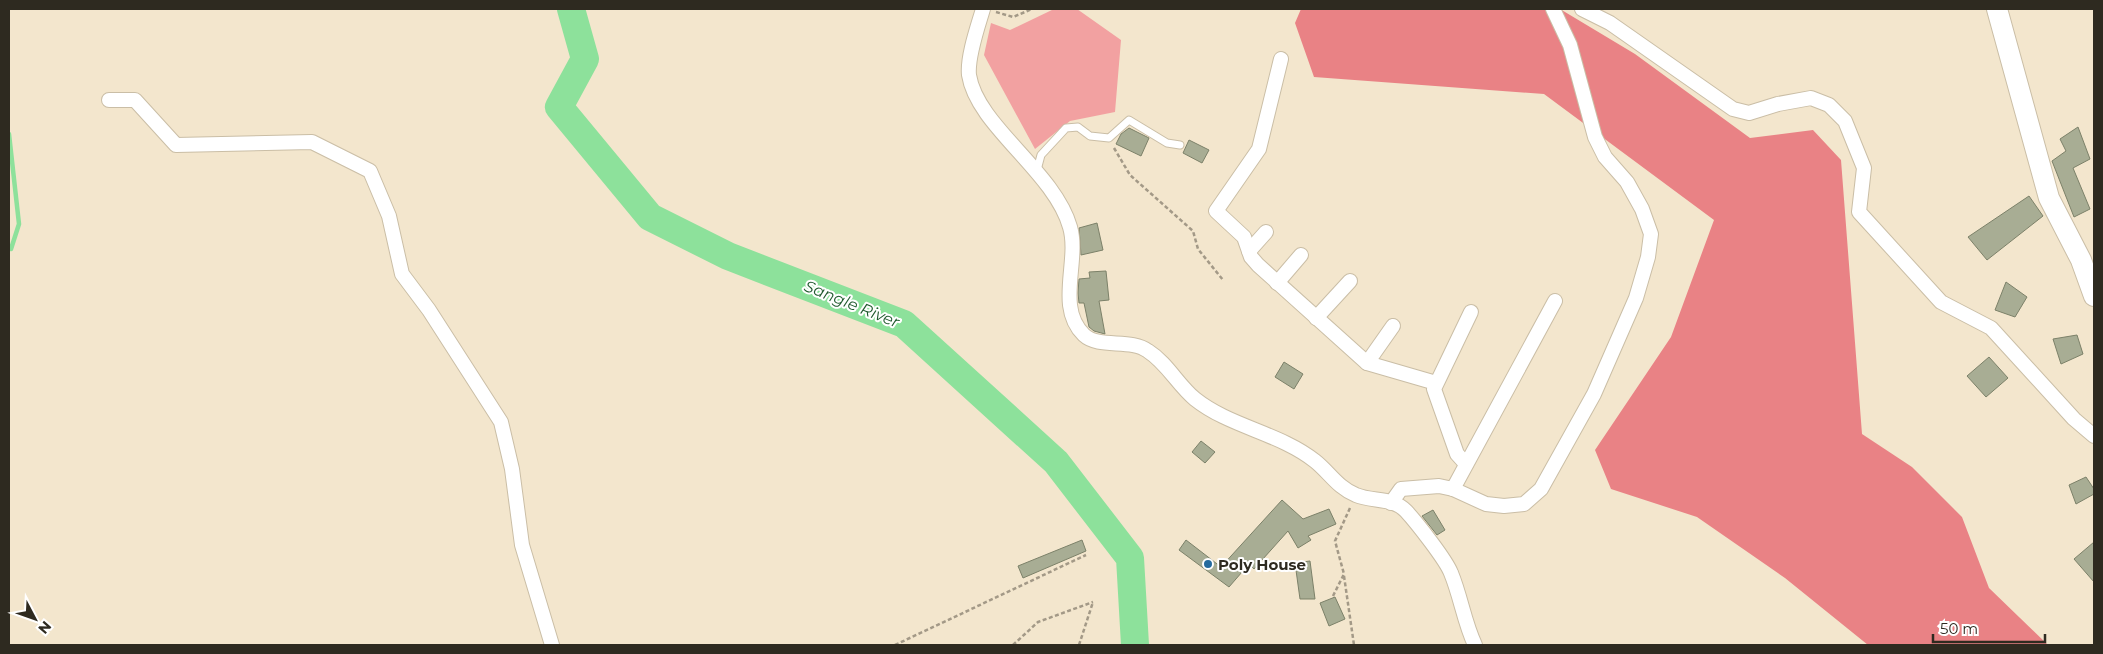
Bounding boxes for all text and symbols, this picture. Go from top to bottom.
water label: Sangle River [802,276,903,332]
place label: Poly House [1218,555,1306,574]
marker: Poly House [1202,558,1214,570]
north arrow [10,594,60,644]
scale bar [1933,612,2046,644]
text: N [34,617,55,638]
text: 50 m [1940,619,1978,638]

